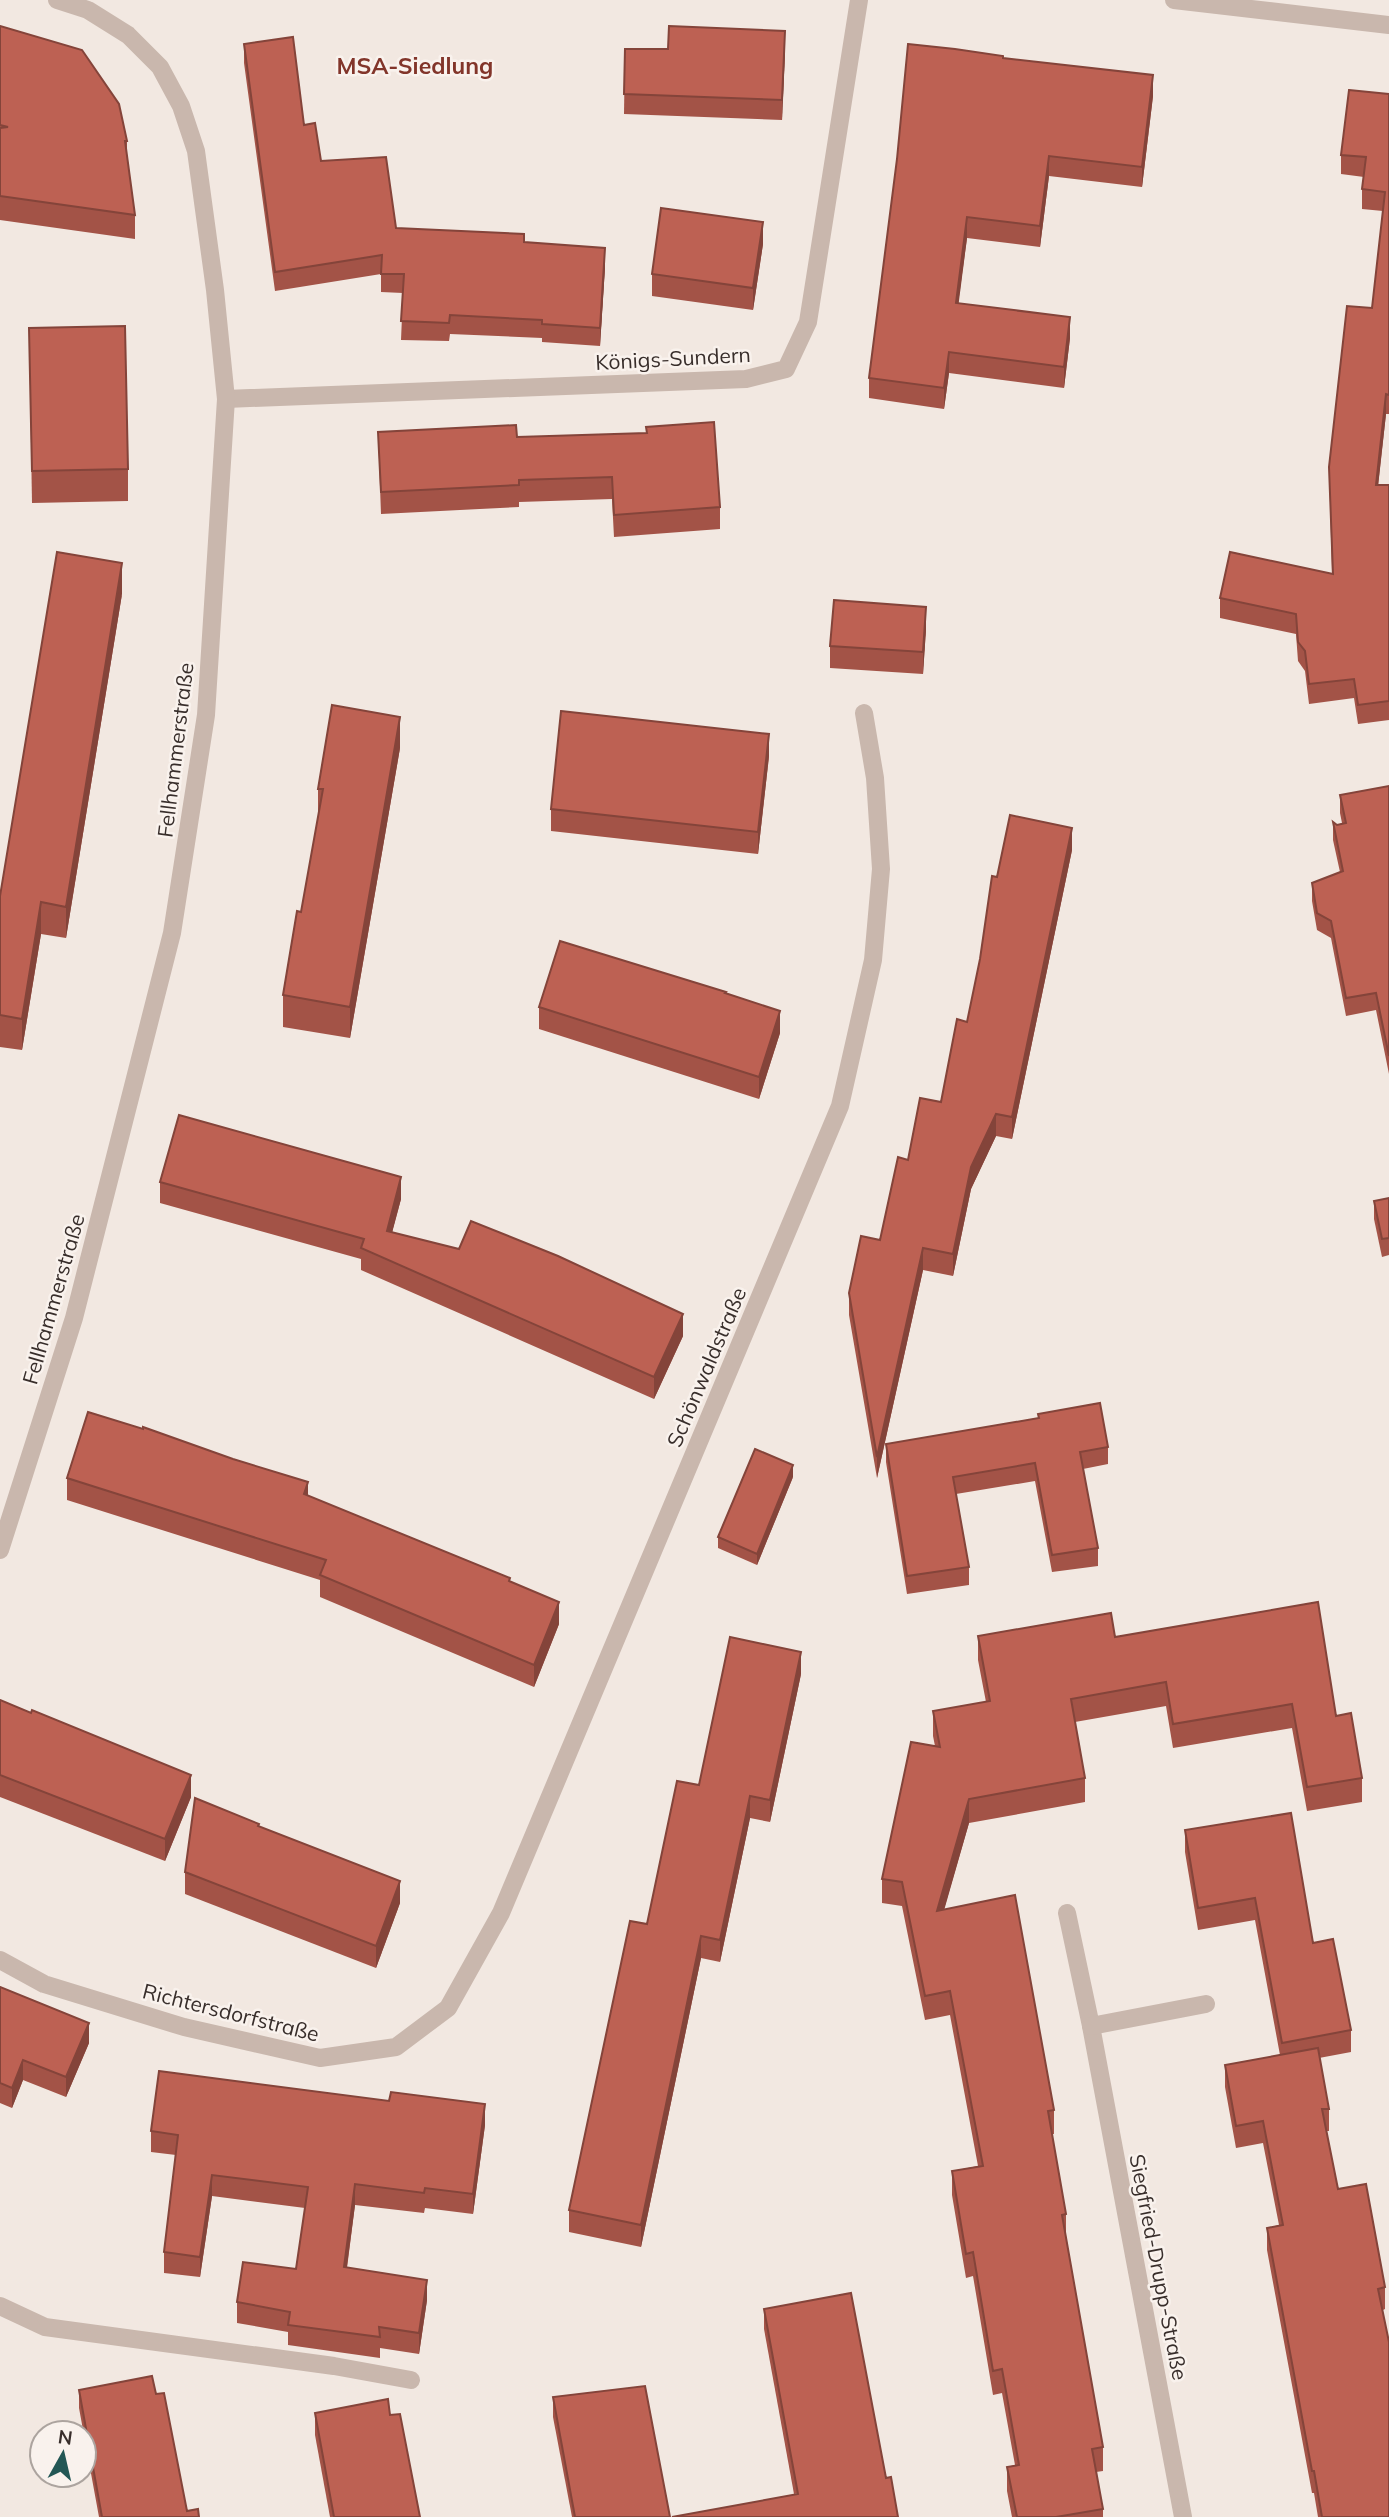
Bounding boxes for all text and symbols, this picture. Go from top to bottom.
district label: MSA-Siedlung [337,51,493,80]
street label: Königs-Sundern [595,341,751,375]
street label: Fellhammerstraße [151,661,199,839]
street label: Fellhammerstraße [16,1211,90,1387]
street label: Schönwaldstraße [661,1283,751,1451]
street label: Richtersdorfstraße [140,1977,322,2047]
street label: Siegfried-Drupp-Straße [1124,2152,1194,2382]
north arrow [28,2419,98,2489]
text: N [57,2424,74,2450]

